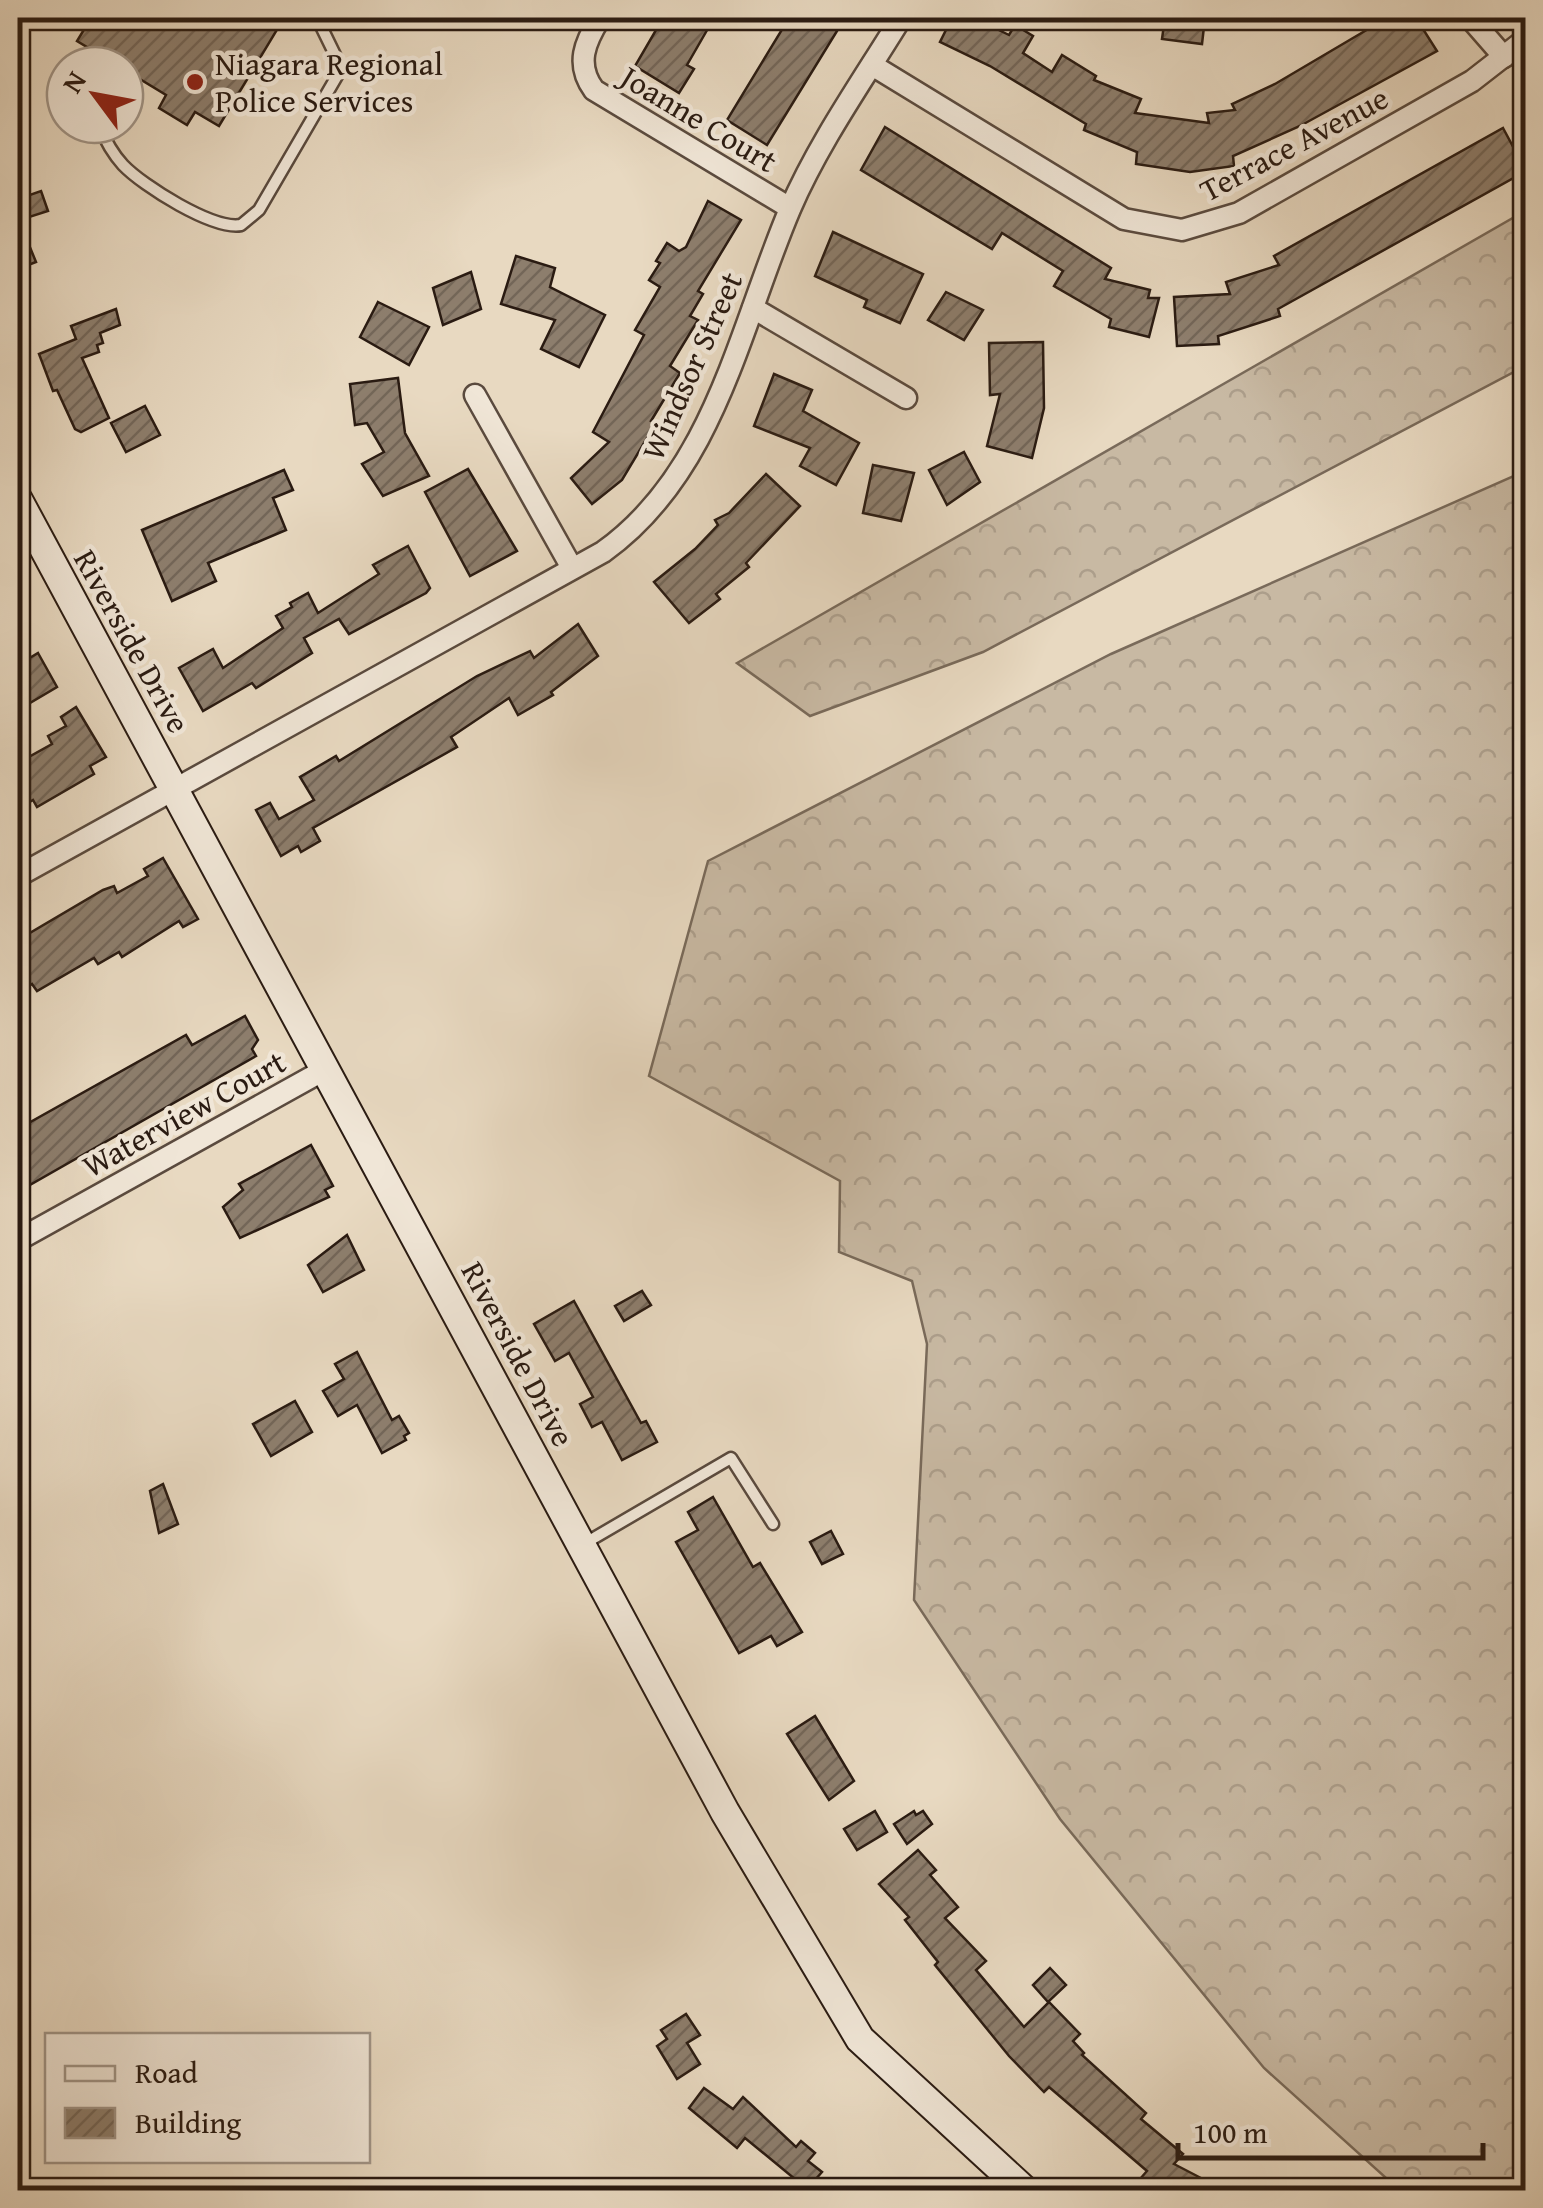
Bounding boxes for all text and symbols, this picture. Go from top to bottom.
place label: Niagara Regional Police Services [215,40,443,124]
north arrow [45,45,145,145]
street label: Joanne Court [609,51,786,184]
text: N [51,62,96,100]
marker: Niagara Regional Police Services [184,71,206,93]
street label: Terrace Avenue [1191,74,1396,213]
street label: Windsor Street [629,264,754,467]
street label: Riverside Drive [63,540,202,741]
street label: Waterview Court [74,1038,294,1189]
street label: Riverside Drive [450,1253,587,1455]
legend [45,2033,370,2163]
text: Road [135,2050,198,2094]
scale bar [1178,2098,1483,2160]
text: Building [135,2100,241,2144]
text: 100 m [1193,2110,1268,2154]

